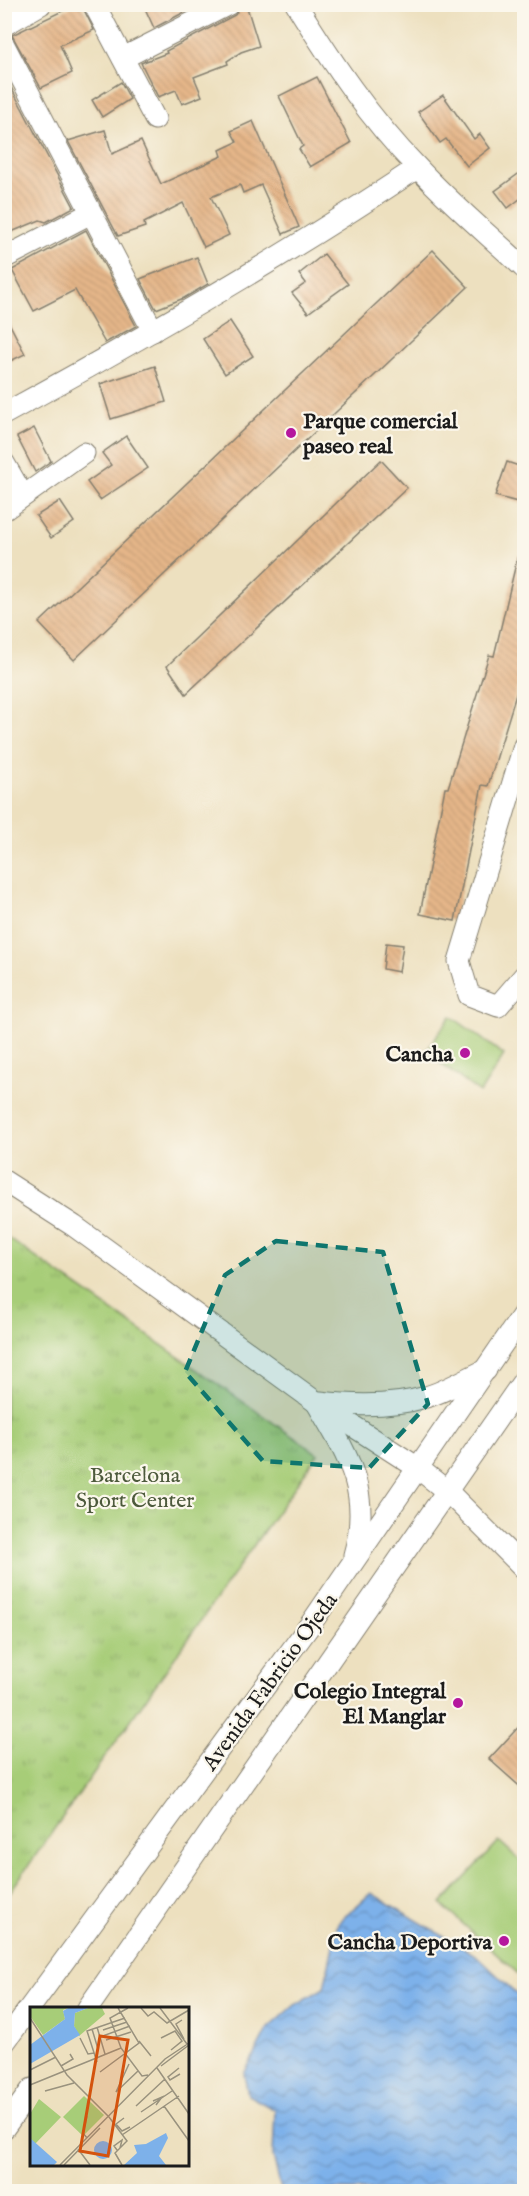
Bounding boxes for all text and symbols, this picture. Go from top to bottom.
place label: Parque comercial paseo real [302,408,459,461]
marker: Parque comercial paseo real [284,426,298,440]
place label: Cancha [385,1041,453,1069]
marker: Cancha [458,1046,472,1060]
park label: Barcelona Sport Center [76,1462,194,1515]
street label: Avenida Fabricio Ojeda [196,1587,345,1777]
place label: Colegio Integral El Manglar [294,1678,447,1731]
marker: Colegio Integral El Manglar [451,1696,465,1710]
place label: Cancha Deportiva [328,1929,492,1957]
marker: Cancha Deportiva [497,1934,511,1948]
inset map [30,2007,189,2166]

